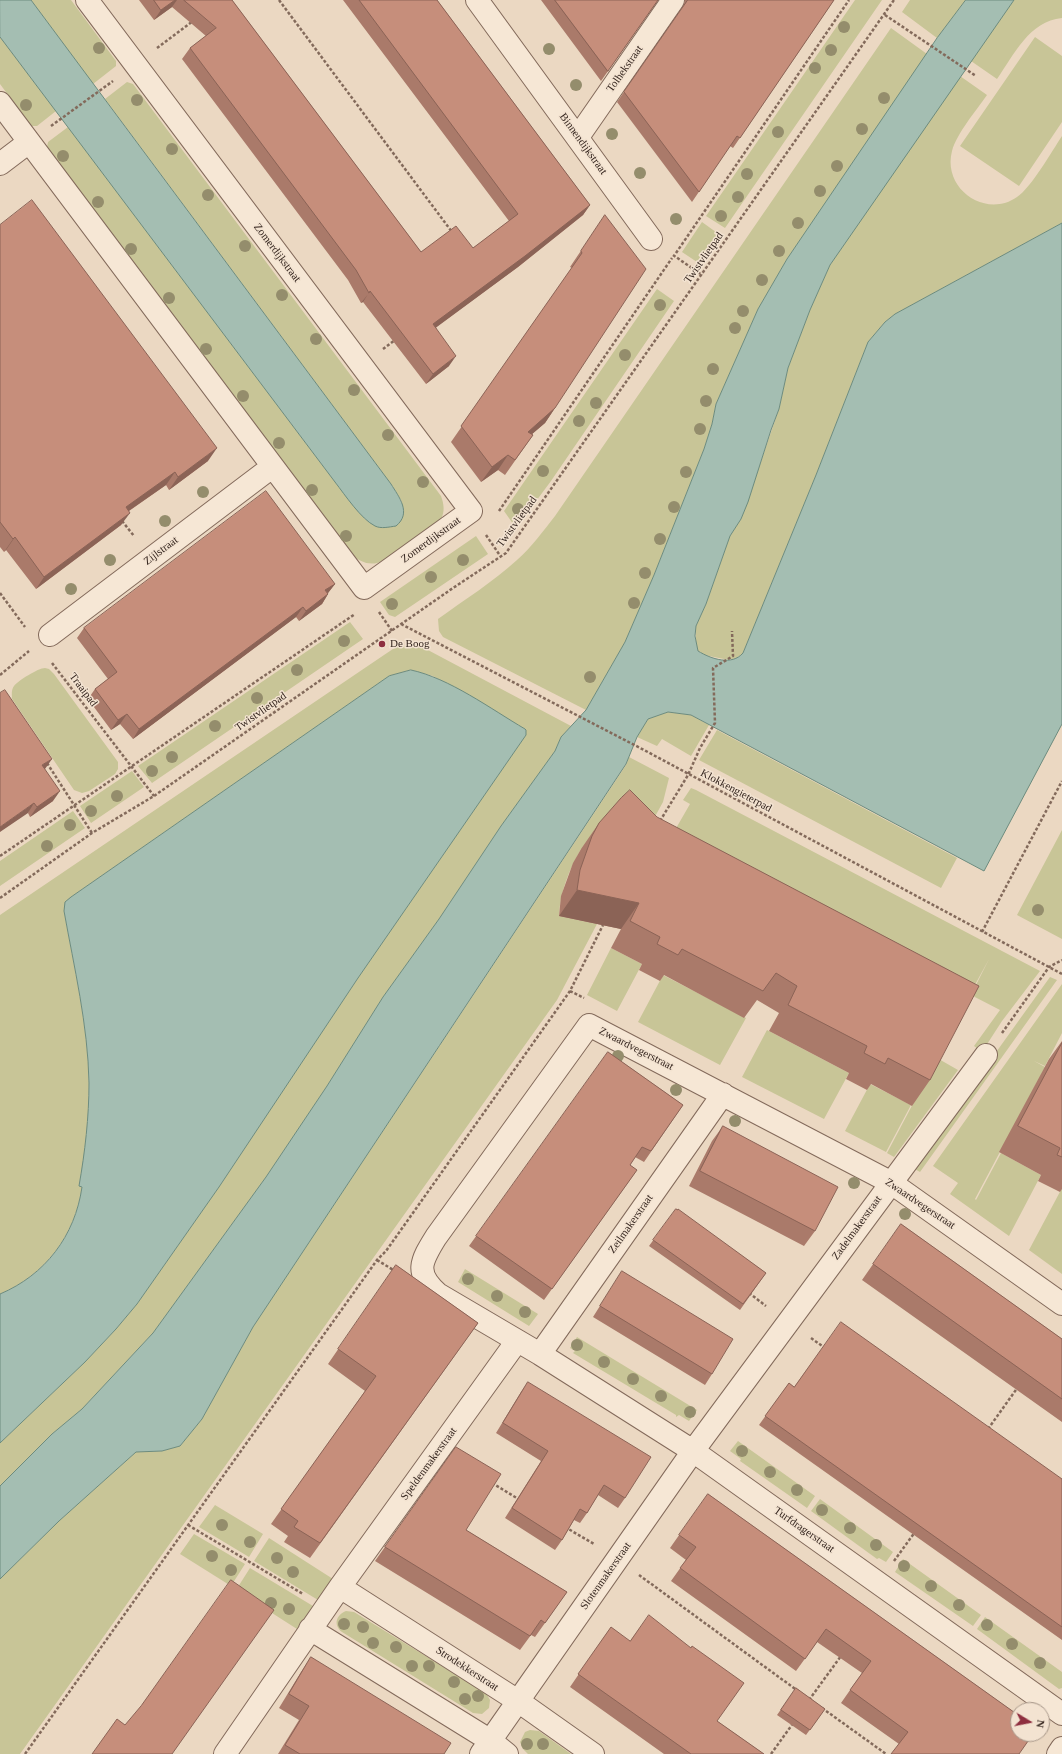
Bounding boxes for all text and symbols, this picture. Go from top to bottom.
street label: Tolhekstraat [604,43,646,95]
street label: Binnendijkstraat [556,111,610,177]
street label: Zomerdijkstraat [251,221,303,285]
street label: Twistvlietpad [681,230,727,286]
street label: Twistvlietpad [494,494,540,550]
street label: Zomerdijkstraat [399,514,463,566]
street label: Zijlstraat [141,534,181,568]
place label: De Boog [390,637,429,651]
marker: De Boog [377,639,387,649]
street label: Traaipad [66,671,100,709]
street label: Twistvlietpad [233,689,289,735]
street label: Klokkengieterpad [698,767,774,815]
street label: Zwaardvegerstraat [597,1025,675,1073]
street label: Zwaardvegerstraat [882,1176,958,1232]
street label: Zeilmakerstraat [606,1192,656,1256]
street label: Zadelmakerstraat [829,1193,885,1263]
street label: Speldenmakerstraat [398,1425,460,1503]
street label: Turfdragerstraat [771,1504,837,1556]
street label: Slotenmakerstraat [578,1540,634,1612]
street label: Strodekkerstraat [433,1644,501,1694]
north arrow [1010,1702,1050,1742]
text: N [1034,1719,1047,1729]

